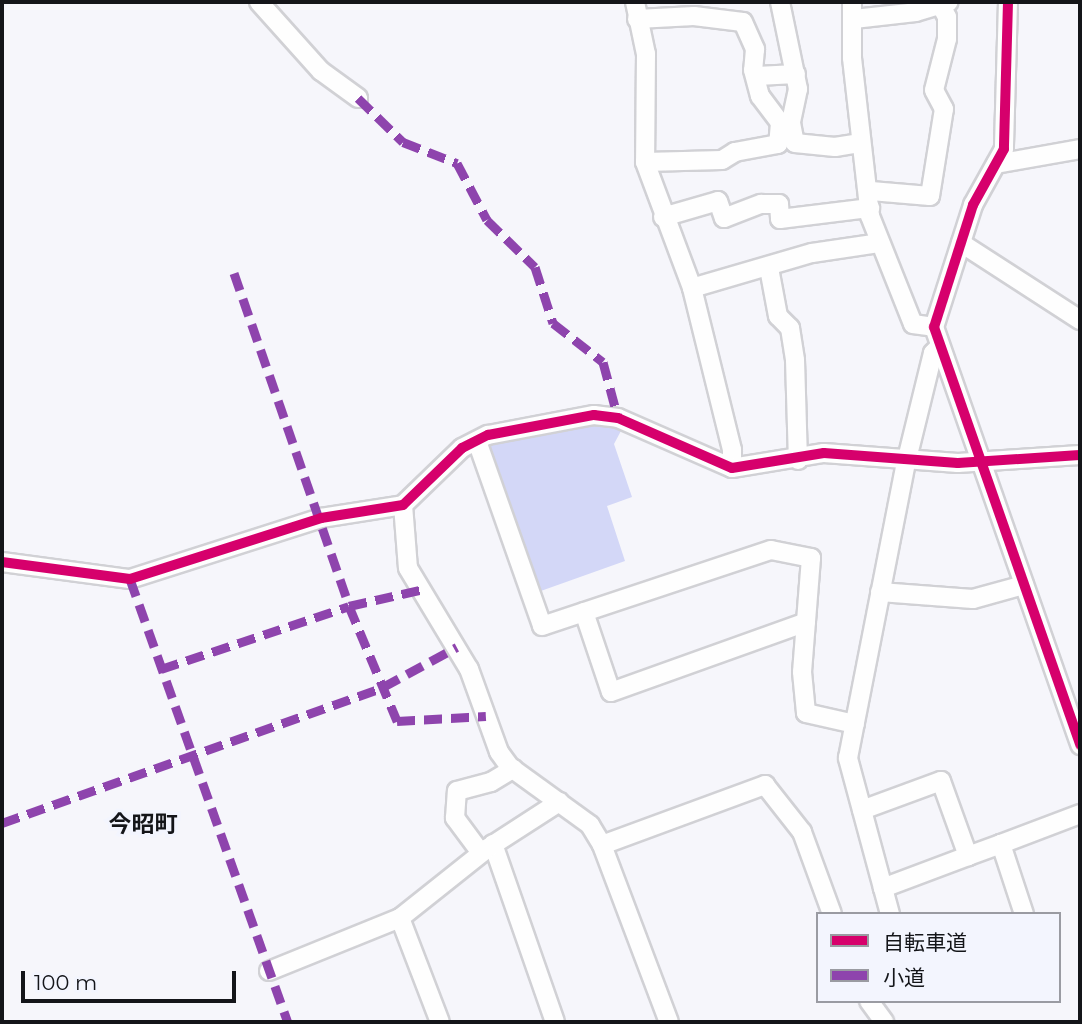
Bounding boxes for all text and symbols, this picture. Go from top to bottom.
district label: 今昭町 [109,810,177,838]
legend [816,912,1061,1003]
text: 自転車道 [883,930,967,955]
scale bar [24,958,240,1002]
text: 小道 [883,965,925,990]
text: 100 m [34,970,97,995]

